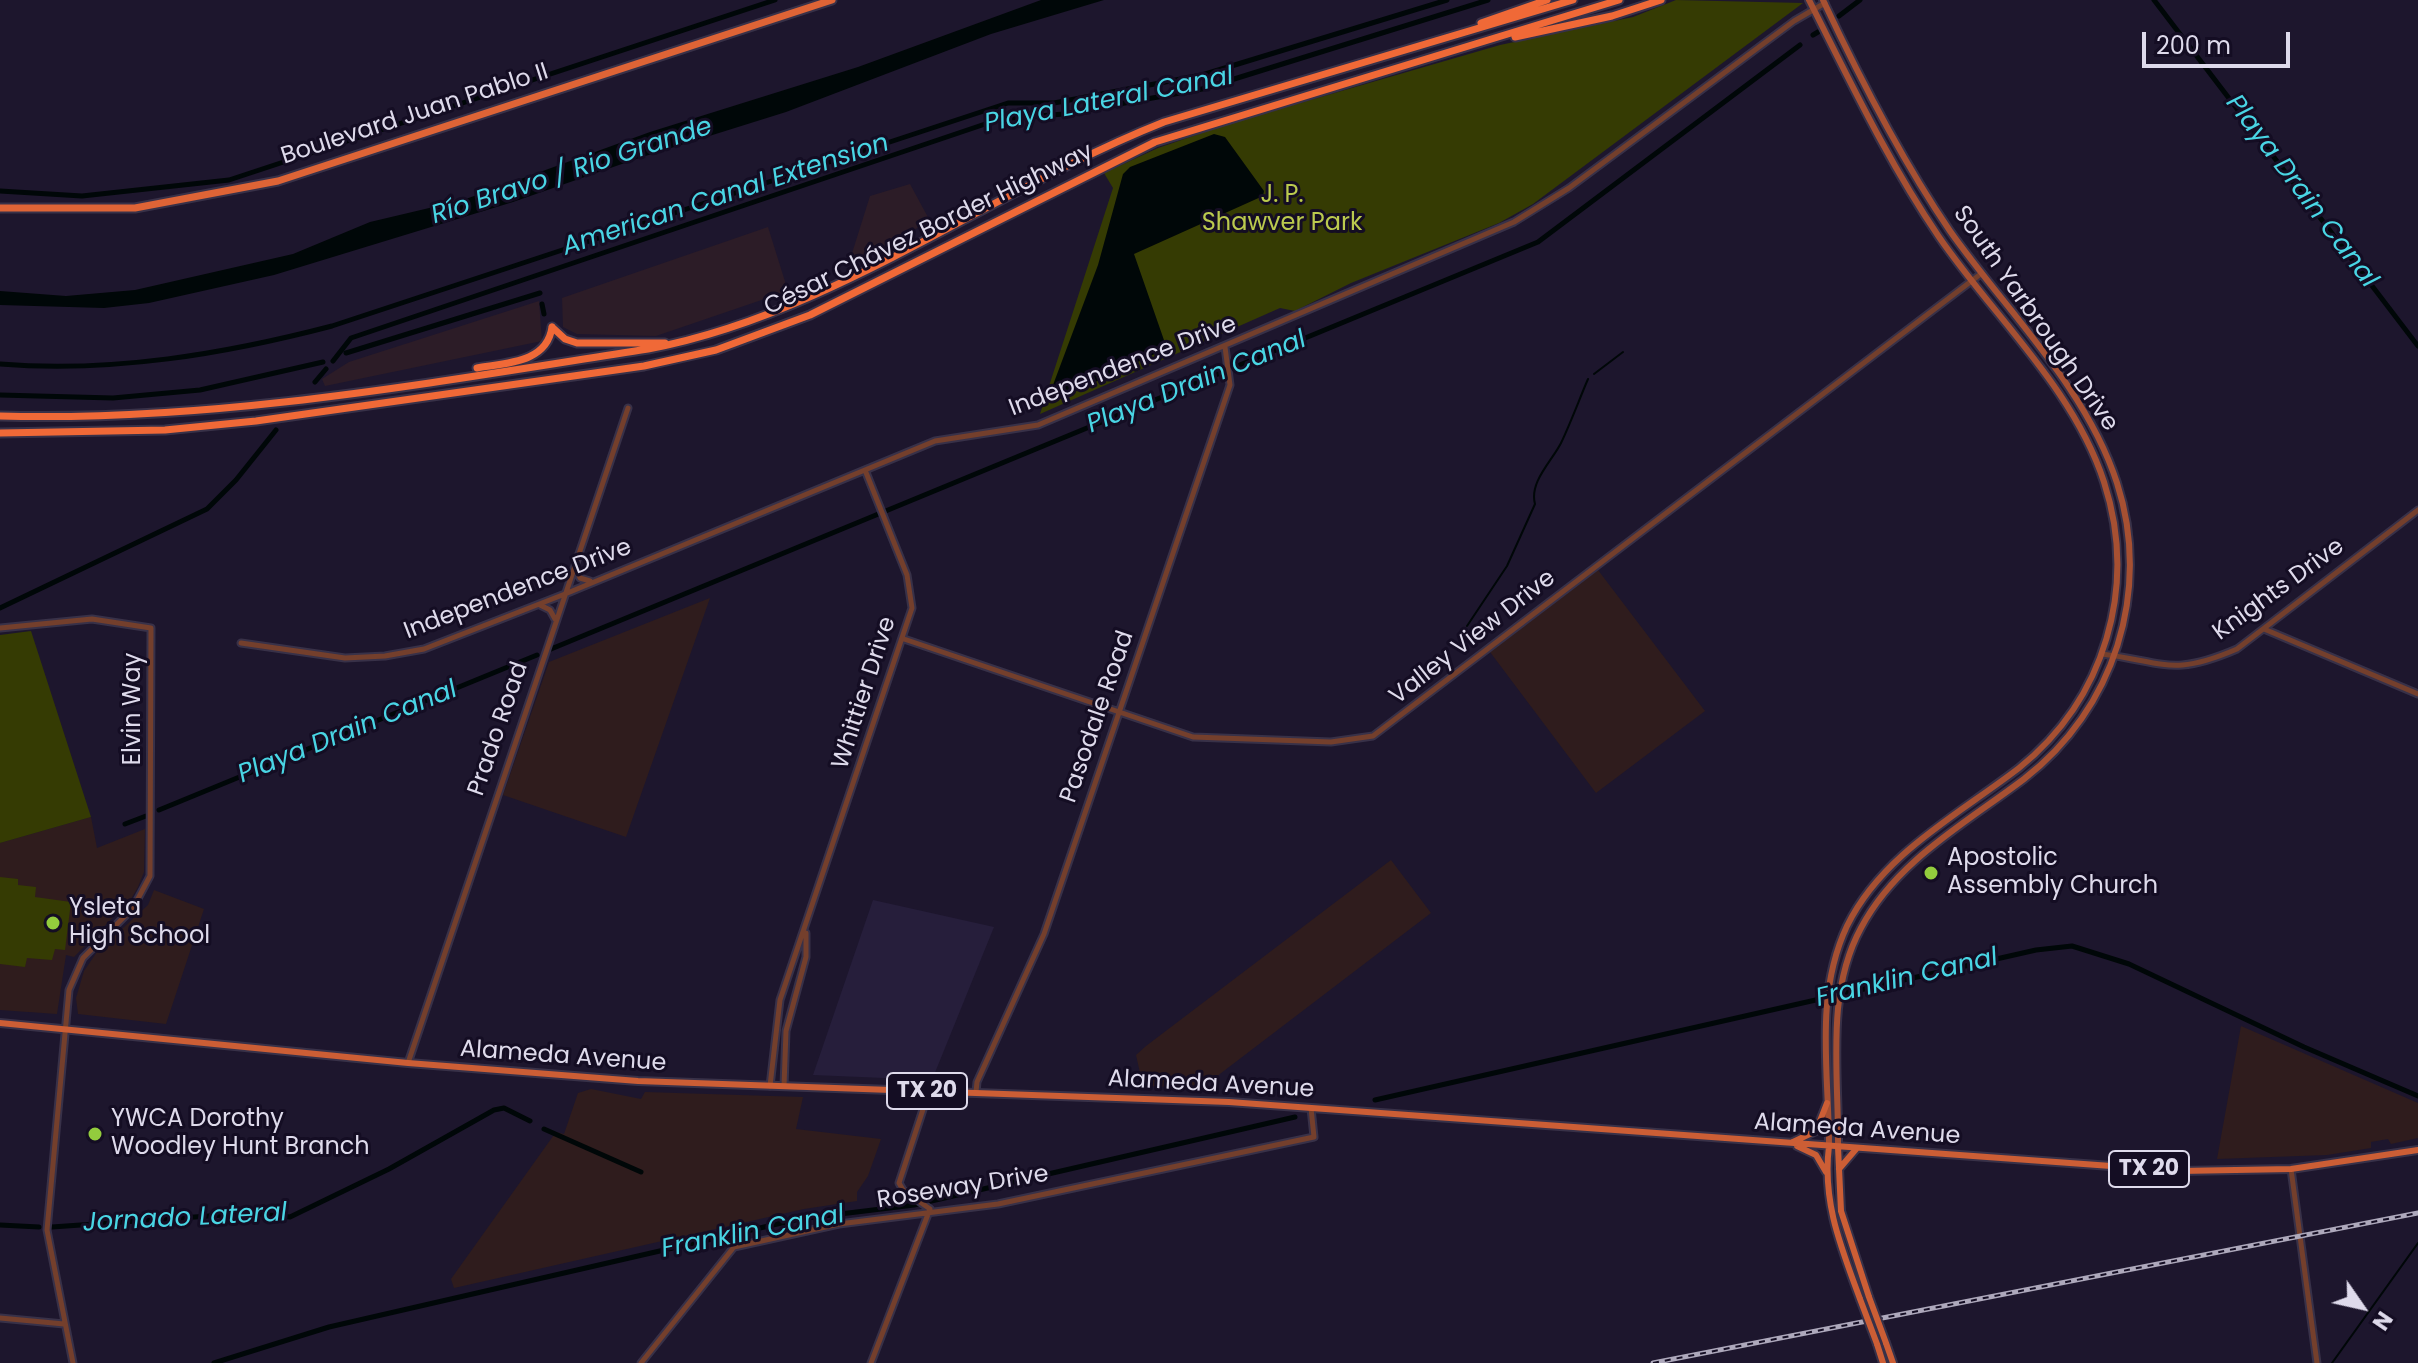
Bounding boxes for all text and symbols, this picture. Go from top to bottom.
scale bar [2146,16,2294,66]
text: 200 m [2156,29,2231,62]
street label: Boulevard Juan Pablo II [278,58,552,172]
water label: Playa Lateral Canal [982,62,1236,140]
water label: Playa Drain Canal [2218,89,2384,295]
water label: Río Bravo / Rio Grande [428,112,716,232]
water label: American Canal Extension [559,128,893,264]
street label: César Chávez Border Highway [760,138,1098,322]
park label: J. P. Shawver Park [1202,182,1362,238]
street label: South Yarbrough Drive [1946,201,2124,437]
street label: Independence Drive [1005,310,1241,424]
water label: Playa Drain Canal [1083,325,1311,441]
street label: Independence Drive [400,533,636,647]
street label: Knights Drive [2208,533,2350,647]
street label: Valley View Drive [1384,564,1562,712]
street label: Whittier Drive [827,613,903,773]
street label: Pasodale Road [1055,627,1141,807]
street label: Elvin Way [120,653,148,765]
street label: Prado Road [463,658,535,800]
water label: Playa Drain Canal [234,675,462,791]
place label: Apostolic Assembly Church [1947,845,2158,901]
marker: Apostolic Assembly Church [1922,864,1940,882]
place label: Ysleta High School [69,895,210,951]
marker: Ysleta High School [44,914,62,932]
water label: Franklin Canal [1813,943,2001,1015]
street label: Alameda Avenue [459,1035,667,1079]
street label: Alameda Avenue [1107,1065,1315,1105]
road number: TX 20 [887,1073,967,1109]
place label: YWCA Dorothy Woodley Hunt Branch [111,1106,370,1162]
street label: Alameda Avenue [1753,1108,1961,1152]
marker: YWCA Dorothy Woodley Hunt Branch [86,1125,104,1143]
road number: TX 20 [2109,1151,2189,1187]
street label: Roseway Drive [875,1160,1051,1216]
water label: Jornado Lateral [82,1198,288,1240]
water label: Franklin Canal [659,1200,847,1266]
north arrow [2322,1267,2402,1347]
text: N [2365,1305,2400,1336]

